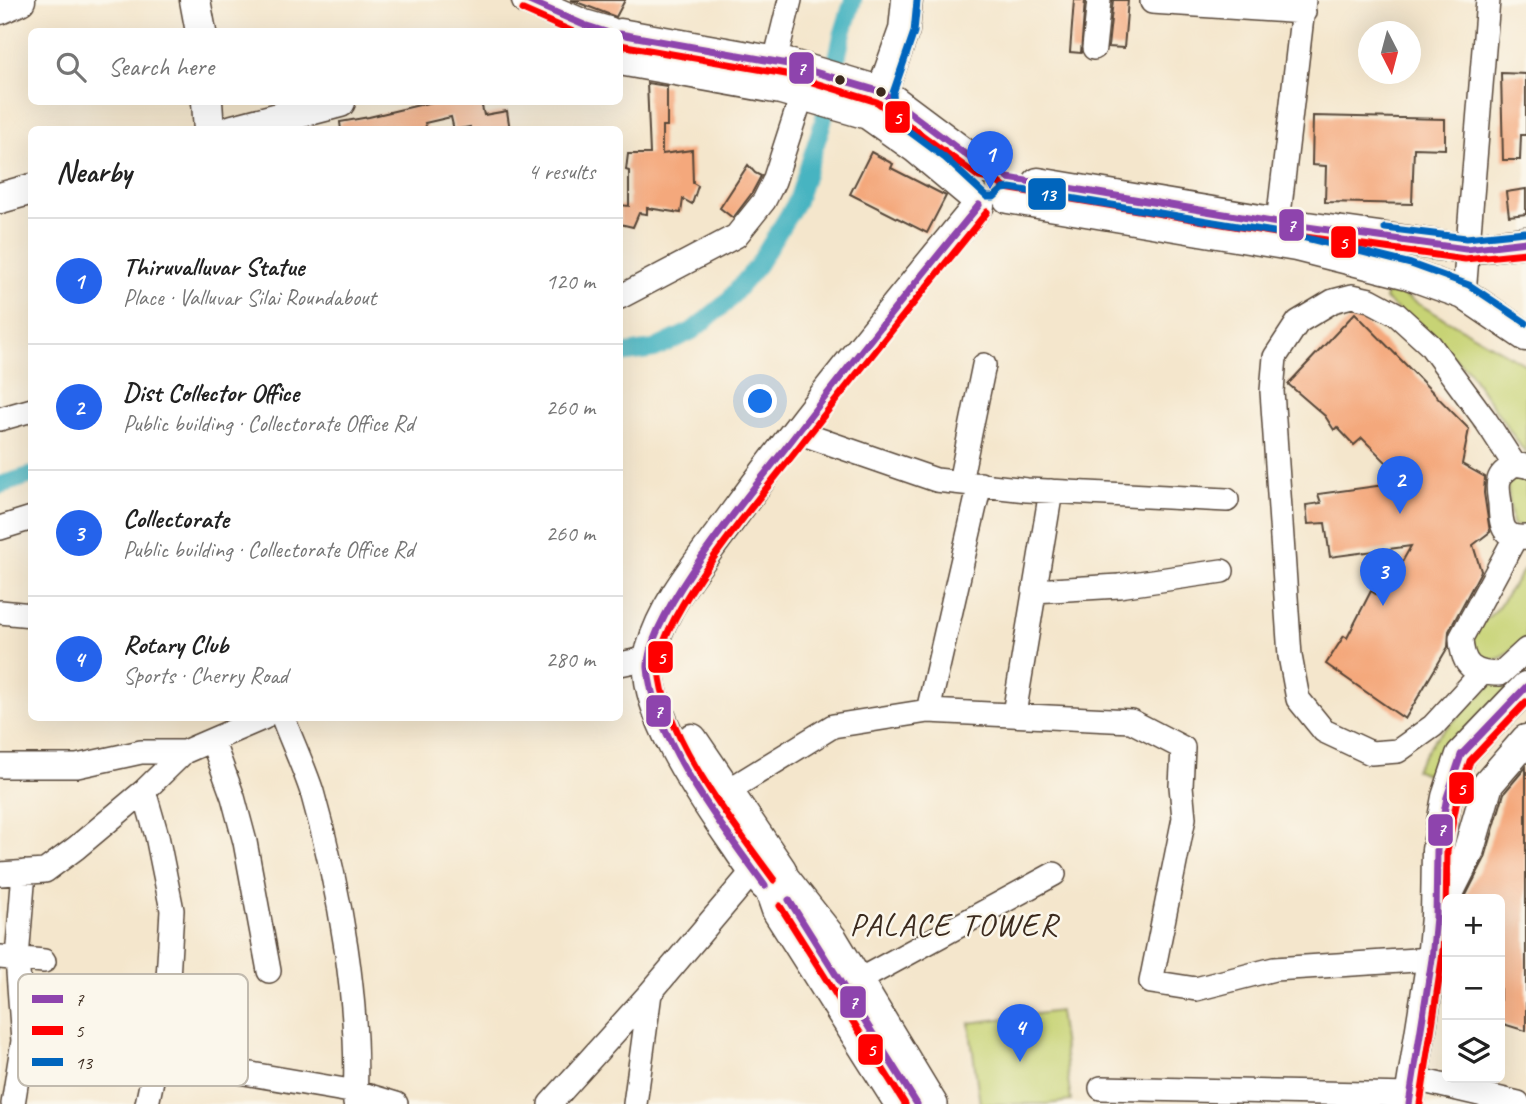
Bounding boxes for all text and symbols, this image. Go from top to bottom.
north arrow [1358,21,1421,84]
search box [28,28,623,105]
icon: search [52,48,90,86]
text: Search here [108,50,214,83]
line badge: 7 [788,51,815,85]
text: 7 [797,57,808,81]
unlabelled marker [833,73,847,87]
unlabelled marker [874,85,888,99]
line badge: 5 [884,100,911,134]
text: 5 [893,106,903,130]
pin: 1 [967,131,1013,189]
text: Nearby [56,153,132,191]
text: 4 results [528,157,595,186]
line badge: 13 [1027,177,1067,211]
text: 13 [1038,183,1058,207]
line badge: 7 [1278,208,1305,242]
text: 7 [1287,214,1298,238]
line badge: 5 [1330,225,1357,259]
text: 5 [1339,231,1349,255]
text: Thiruvalluvar Statue [123,250,304,283]
text: 1 [74,267,84,296]
text: 120 m [546,267,595,296]
text: Place · Valluvar Silai Roundabout [123,283,376,312]
text: Dist Collector Office [123,376,299,409]
your location [743,384,777,418]
text: 2 [74,393,84,422]
text: 260 m [546,393,595,422]
text: Public building · Collectorate Office Rd [123,409,414,438]
pin: 2 [1377,456,1423,514]
text: Collectorate [123,502,229,535]
text: 3 [74,519,84,548]
text: 260 m [546,519,595,548]
text: Public building · Collectorate Office Rd [123,535,414,564]
pin: 3 [1360,548,1406,606]
text: Rotary Club [123,628,228,661]
line badge: 5 [647,640,674,674]
text: 4 [74,645,84,674]
text: 280 m [546,645,595,674]
text: 5 [657,646,667,670]
text: Sports · Cherry Road [123,661,288,690]
line badge: 7 [645,694,672,728]
text: 7 [654,700,665,724]
line badge: 5 [1448,771,1475,805]
text: 5 [1457,777,1467,801]
line badge: 7 [1427,813,1454,847]
text: 7 [1437,818,1448,842]
map controls [1442,894,1505,1083]
button: + [1442,894,1505,957]
district label: PALACE TOWER [849,904,1060,945]
button: − [1442,957,1505,1020]
legend [18,974,248,1086]
line badge: 7 [839,985,867,1019]
text: 7 [75,988,85,1012]
text: 7 [849,991,860,1015]
pin: 4 [997,1004,1043,1062]
text: 5 [75,1019,85,1043]
button: layers [1442,1020,1505,1083]
line badge: 5 [857,1033,884,1066]
text: 5 [867,1038,877,1062]
text: 13 [75,1051,94,1075]

